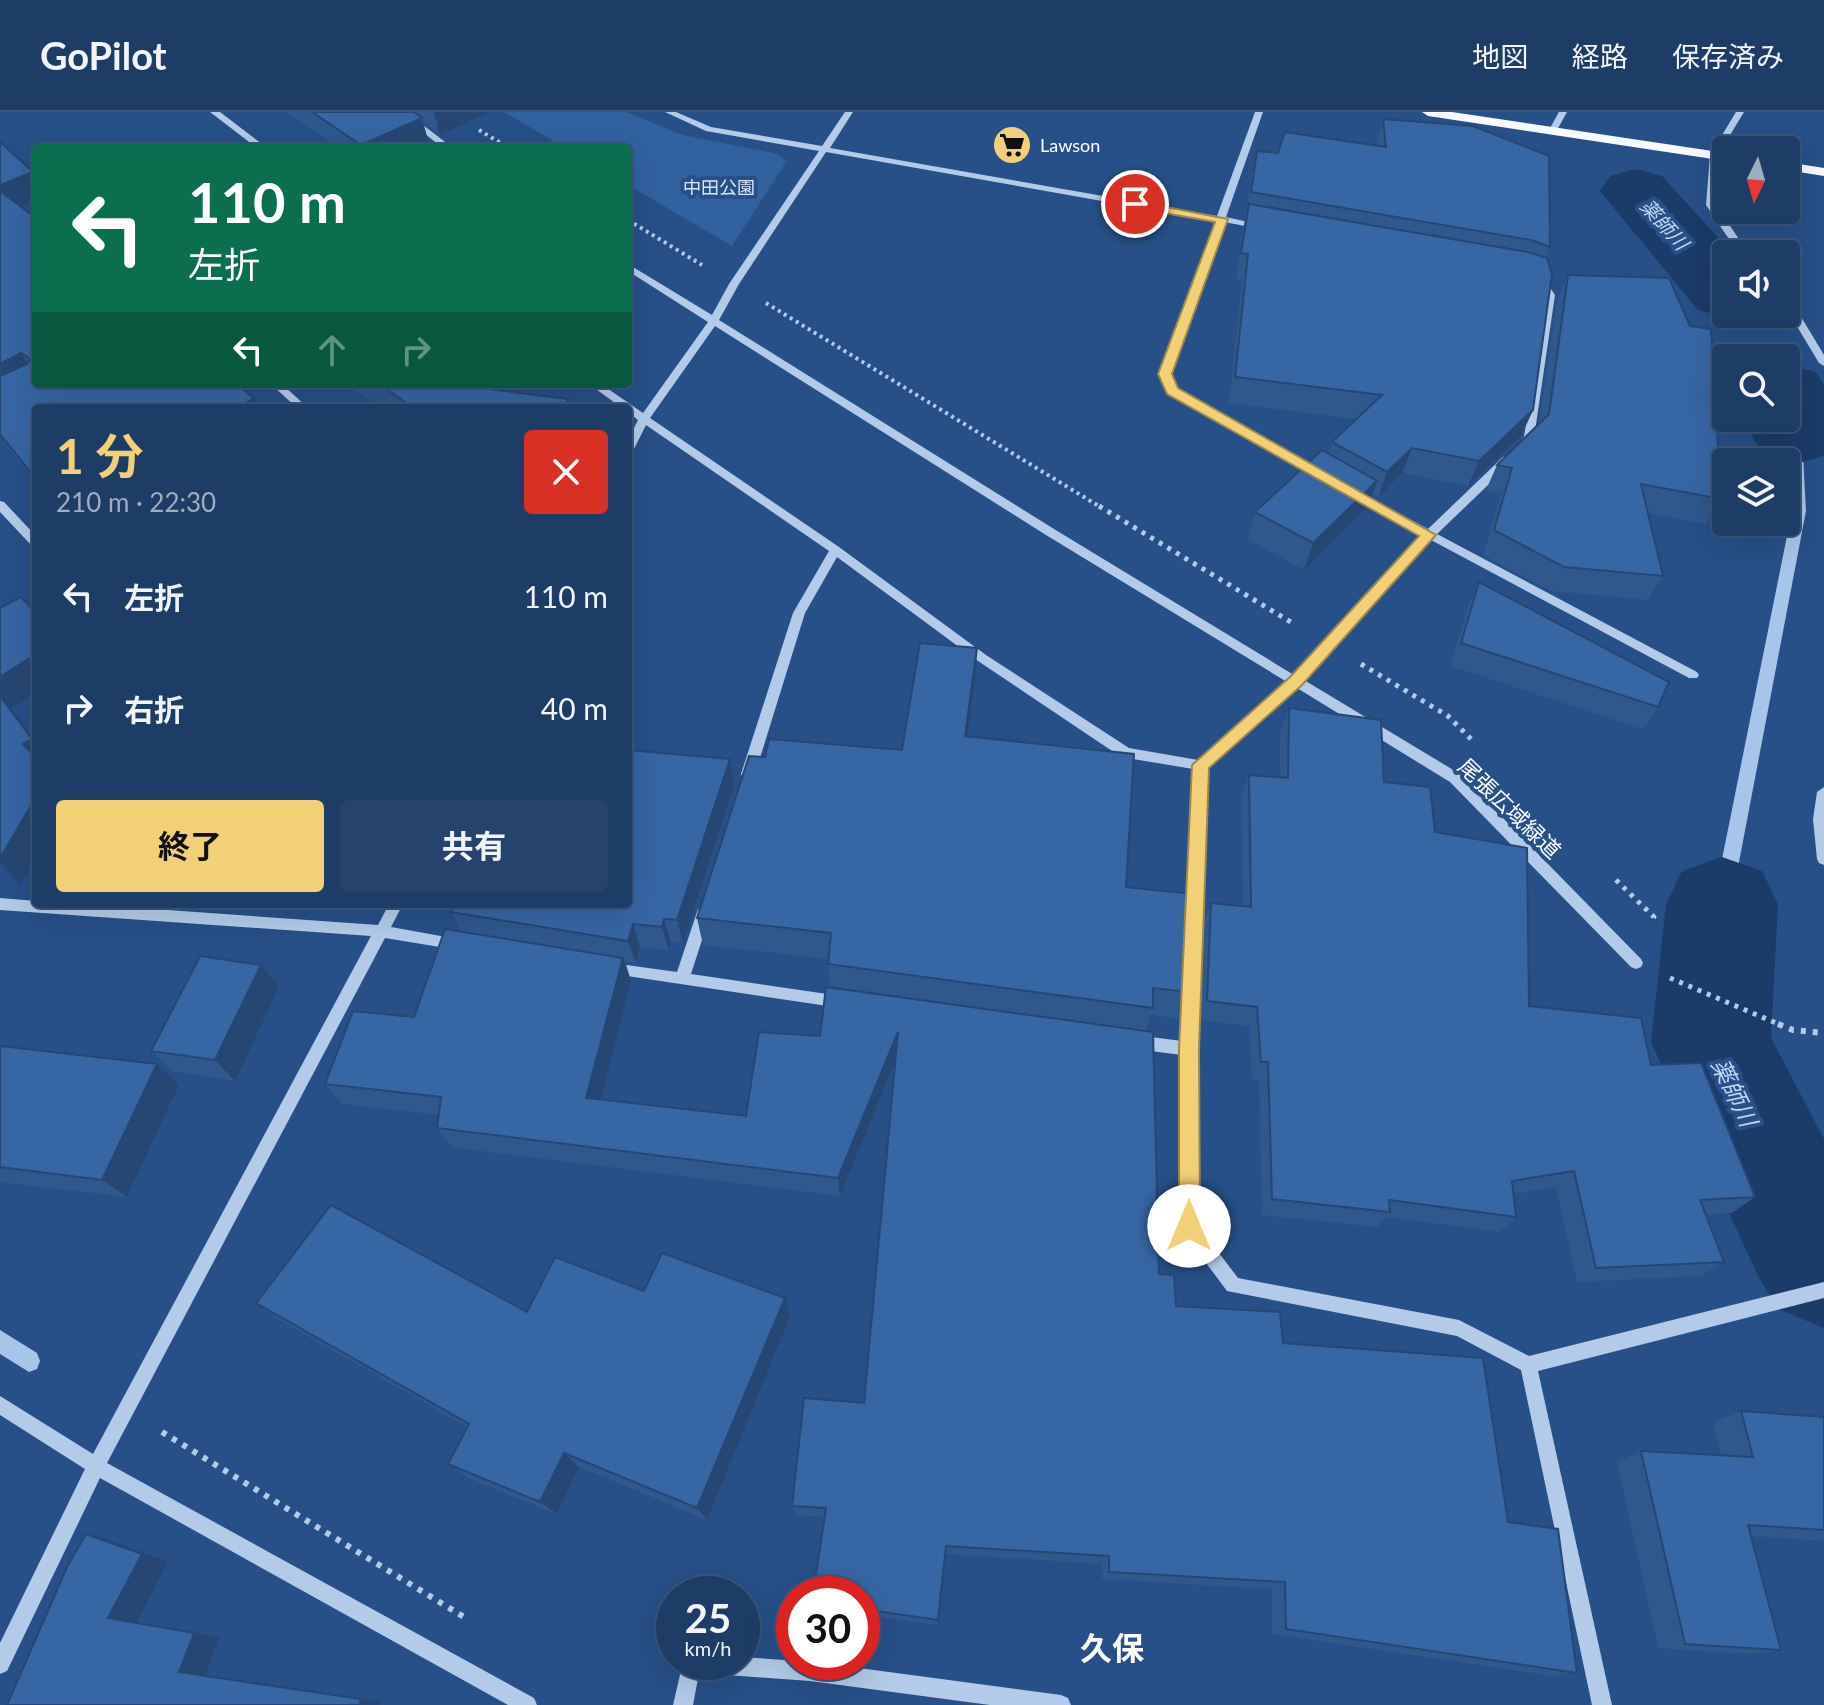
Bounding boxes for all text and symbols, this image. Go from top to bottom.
text: GoPilot [40,32,167,78]
text: 地図 [1472,39,1528,73]
text: 経路 [1572,39,1628,73]
text: 保存済み [1672,39,1784,73]
supermarket icon: Lawson [991,124,1033,166]
place label: Lawson [1040,134,1100,156]
north arrow [1712,136,1800,224]
map controls [1712,136,1800,536]
text: 110 m [188,168,346,235]
pin [1101,170,1169,238]
icon: left [56,176,160,280]
park label: 中田公園 [683,176,755,198]
icon: arrive [1113,182,1157,226]
water label: 薬師川 [1636,194,1695,256]
button: sound [1712,240,1800,328]
text: 左折 [188,242,260,286]
icon: left [226,328,270,372]
icon: ahead [310,328,354,372]
icon: right [394,328,438,372]
button: search [1712,344,1800,432]
text: 1 分 [56,427,144,484]
button: close [524,430,608,514]
button: layers [1712,448,1800,536]
text: 210 m · 22:30 [56,486,216,518]
icon: left [56,574,100,618]
text: 110 m [523,578,608,614]
text: 左折 [124,579,184,615]
icon: right [56,686,100,730]
text: 40 m [541,690,608,726]
text: 右折 [124,691,184,727]
street label: 尾張広域緑道 [1453,752,1567,864]
button: 終了 [56,800,324,892]
button: 共有 [340,800,608,892]
water label: 薬師川 [1706,1053,1765,1133]
position arrow [1147,1184,1231,1268]
speed limit sign: 30 [776,1576,880,1680]
text: 25 [685,1594,731,1642]
district label: 久保 [1080,1628,1144,1667]
text: km/h [685,1636,731,1660]

